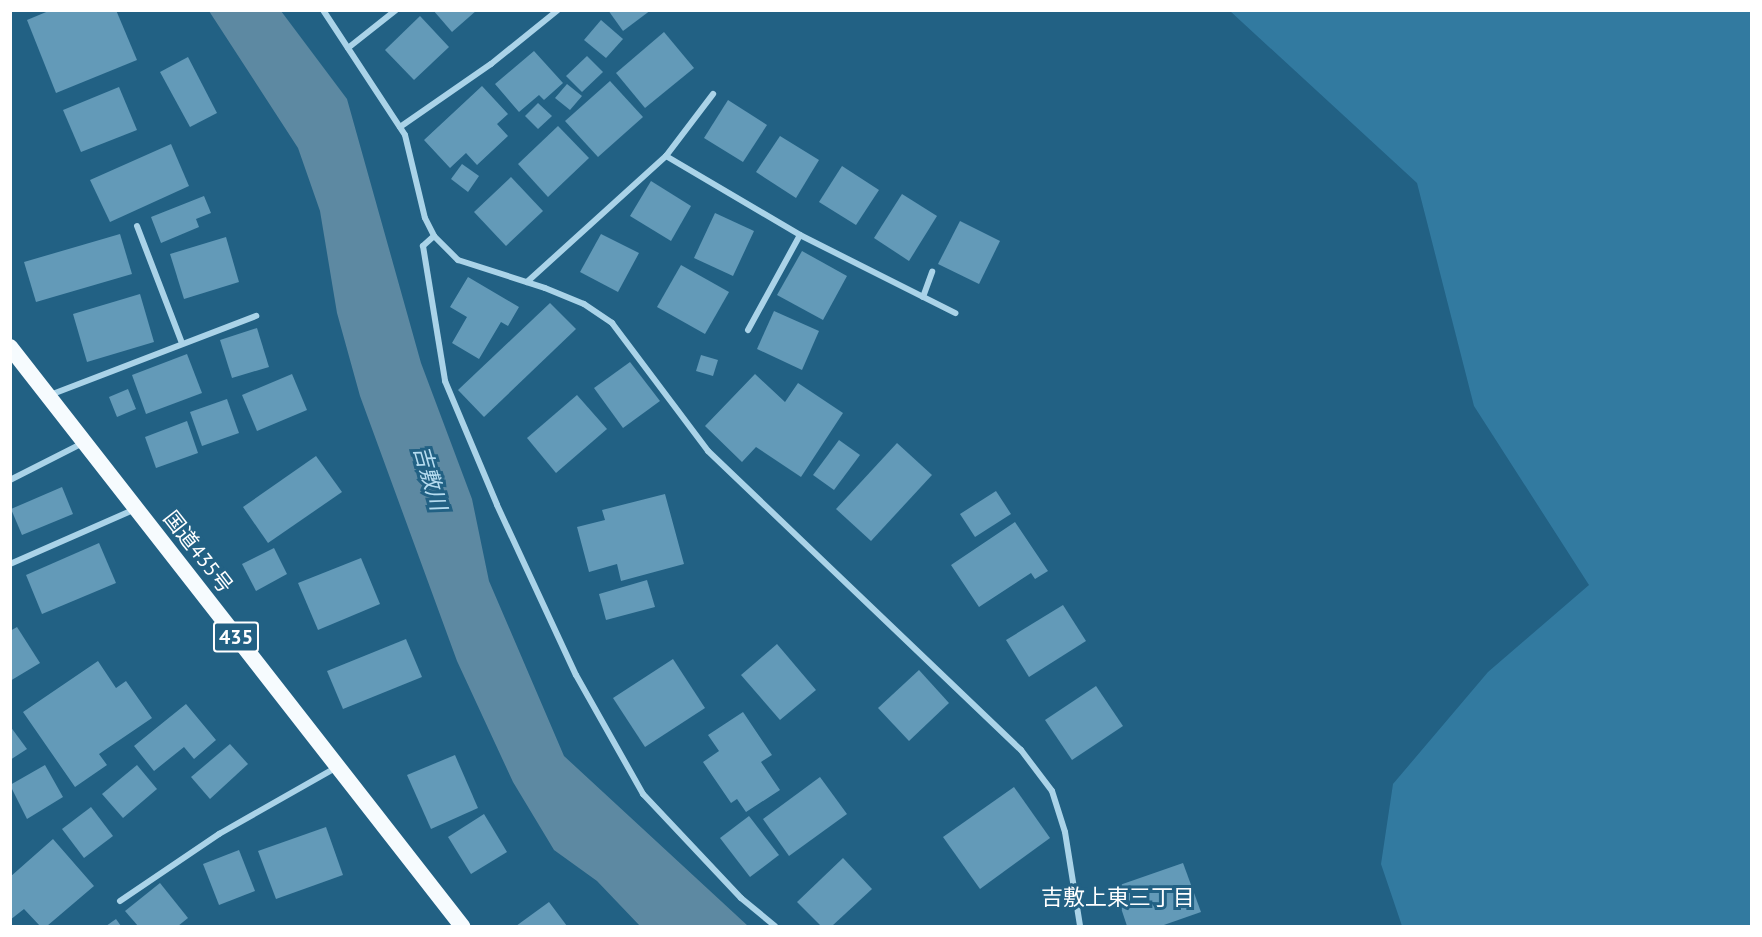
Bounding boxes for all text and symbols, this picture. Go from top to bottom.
water label: 吉敷川 [408,443,452,513]
street label: 国道435号 [158,506,238,598]
road number: 435 [212,620,260,654]
district label: 吉敷上東三丁目 [1041,885,1195,911]

